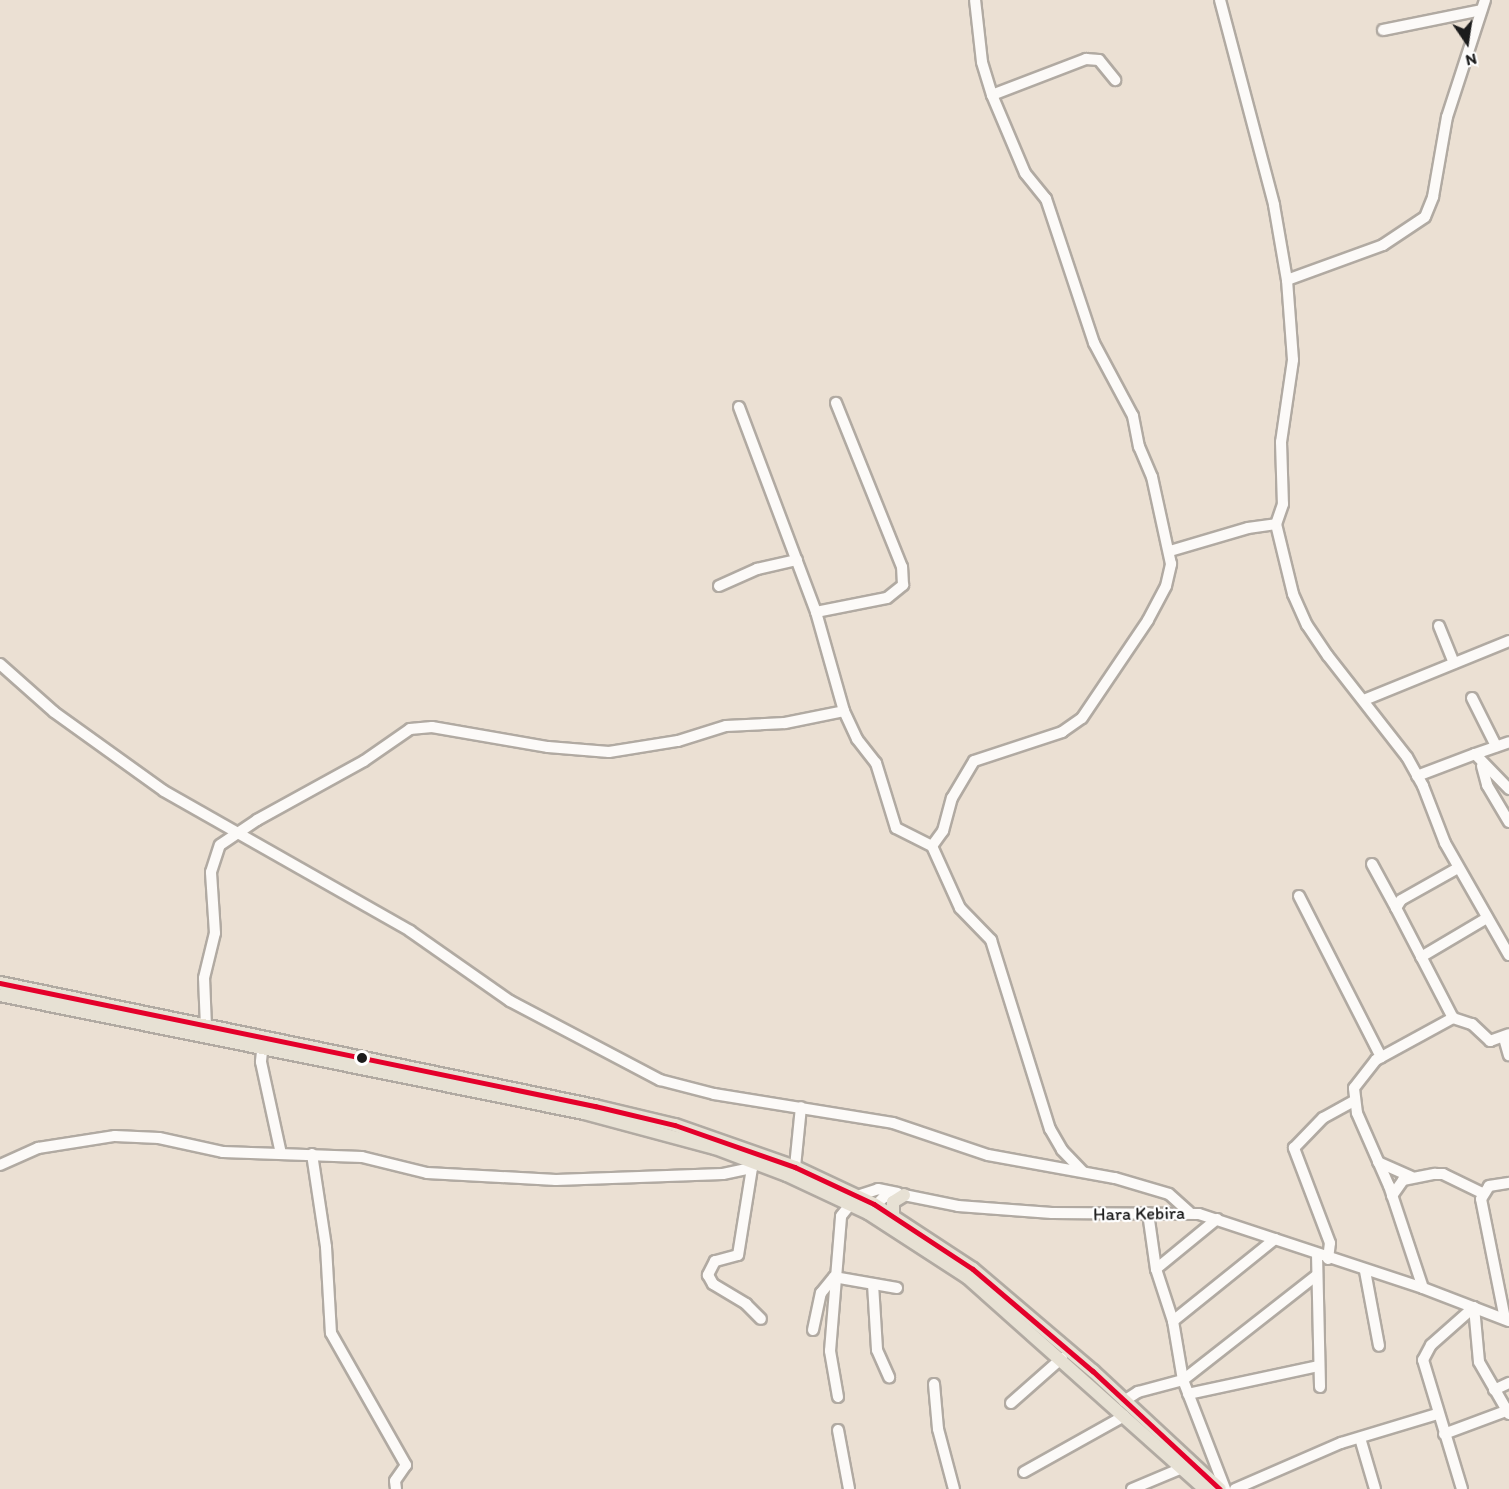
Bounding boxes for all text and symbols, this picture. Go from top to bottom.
north arrow [1437,12,1497,72]
text: N [1464,50,1479,70]
unlabelled marker [356,1052,368,1064]
street label: Hara Kebira [1093,1202,1185,1226]

